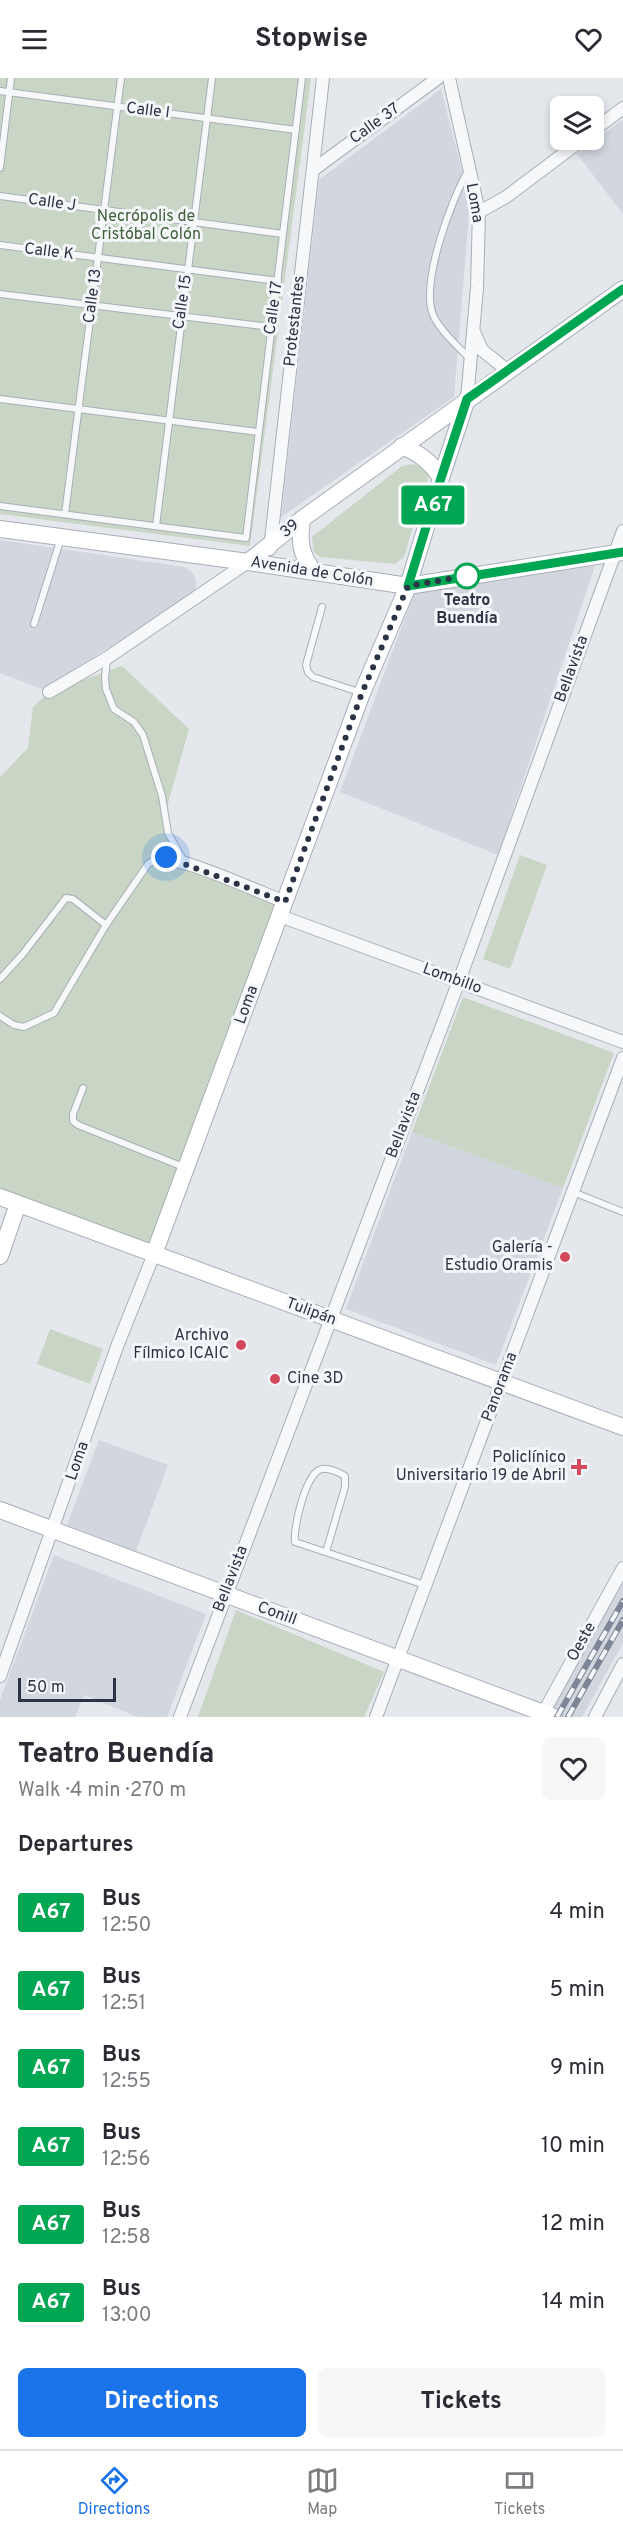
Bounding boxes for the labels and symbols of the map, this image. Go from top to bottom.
street label: Calle I [125,98,171,124]
street label: Calle 37 [346,99,404,149]
street label: Loma [461,182,487,224]
street label: Calle J [27,190,77,216]
park label: Necrópolis de Cristóbal Colón [91,207,201,245]
street label: Calle K [23,239,75,265]
street label: Calle 13 [80,267,106,325]
street label: Calle 15 [169,273,197,331]
street label: Protestantes [280,274,310,368]
street label: Calle 17 [260,280,288,336]
line badge: A67 [398,486,468,524]
street label: 39 [276,515,304,543]
street label: Avenida de Colón [249,552,375,592]
marker: Teatro Buendía [454,563,480,589]
place label: Teatro Buendía [436,591,498,629]
street label: Bellavista [551,633,593,705]
your location [151,842,181,872]
street label: Lombillo [420,959,484,999]
street label: Loma [231,983,263,1027]
street label: Bellavista [382,1089,426,1161]
place label: Galería - Estudio Oramis [445,1238,553,1276]
marker: Galería - Estudio Oramis [558,1250,572,1264]
street label: Tulipán [283,1294,339,1330]
place label: Archivo Fílmico ICAIC [133,1326,229,1364]
marker: Archivo Fílmico ICAIC [234,1338,248,1352]
street label: Panorama [478,1349,522,1425]
place label: Cine 3D [287,1369,344,1389]
marker: Cine 3D [268,1372,282,1386]
street label: Loma [62,1439,94,1483]
place label: Policlínico Universitario 19 de Abril [396,1448,566,1486]
marker: Policlínico Universitario 19 de Abril [570,1458,588,1476]
street label: Bellavista [209,1543,253,1615]
street label: Conill [254,1598,300,1630]
street label: Oeste [563,1619,601,1665]
scale bar [18,1675,116,1702]

